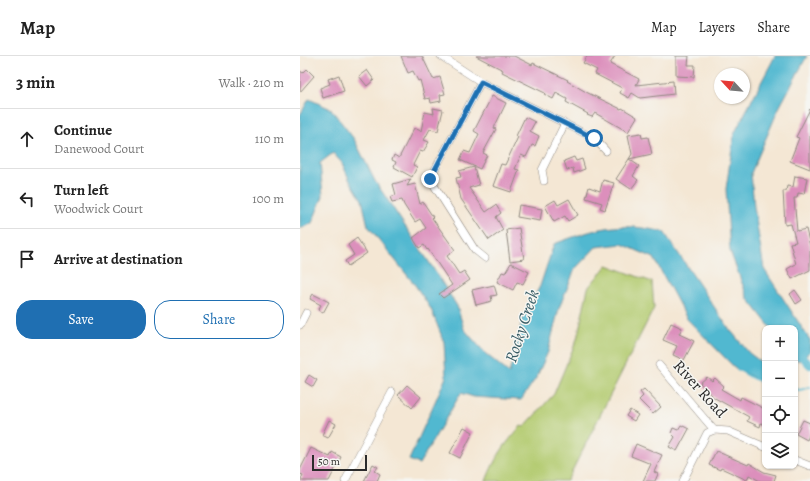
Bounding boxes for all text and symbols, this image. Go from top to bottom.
text: Map [20,15,55,41]
text: Map [651,18,677,37]
text: Layers [699,18,735,37]
text: Share [757,18,790,37]
north arrow [714,68,750,104]
text: 3 min [16,71,55,94]
text: Walk · 210 m [219,74,284,91]
text: Continue [54,120,112,140]
icon: ahead [16,128,38,150]
route start [585,129,603,147]
text: 110 m [255,130,284,147]
text: Danewood Court [54,140,144,157]
route end [421,170,439,188]
text: Turn left [54,180,109,200]
icon: left [16,188,38,210]
text: 100 m [252,190,284,207]
text: Woodwick Court [54,200,143,217]
icon: arrive [16,248,38,270]
text: Arrive at destination [54,249,183,269]
water label: Rocky Creek [499,286,545,365]
button: Save [16,300,146,339]
button: Share [154,300,284,339]
map controls [762,325,798,469]
button: + [762,325,798,361]
street label: River Road [668,355,732,423]
button: − [762,361,798,397]
button: locate [762,397,798,433]
button: layers [762,433,798,469]
scale bar [312,453,367,472]
text: 50 m [318,454,340,469]

